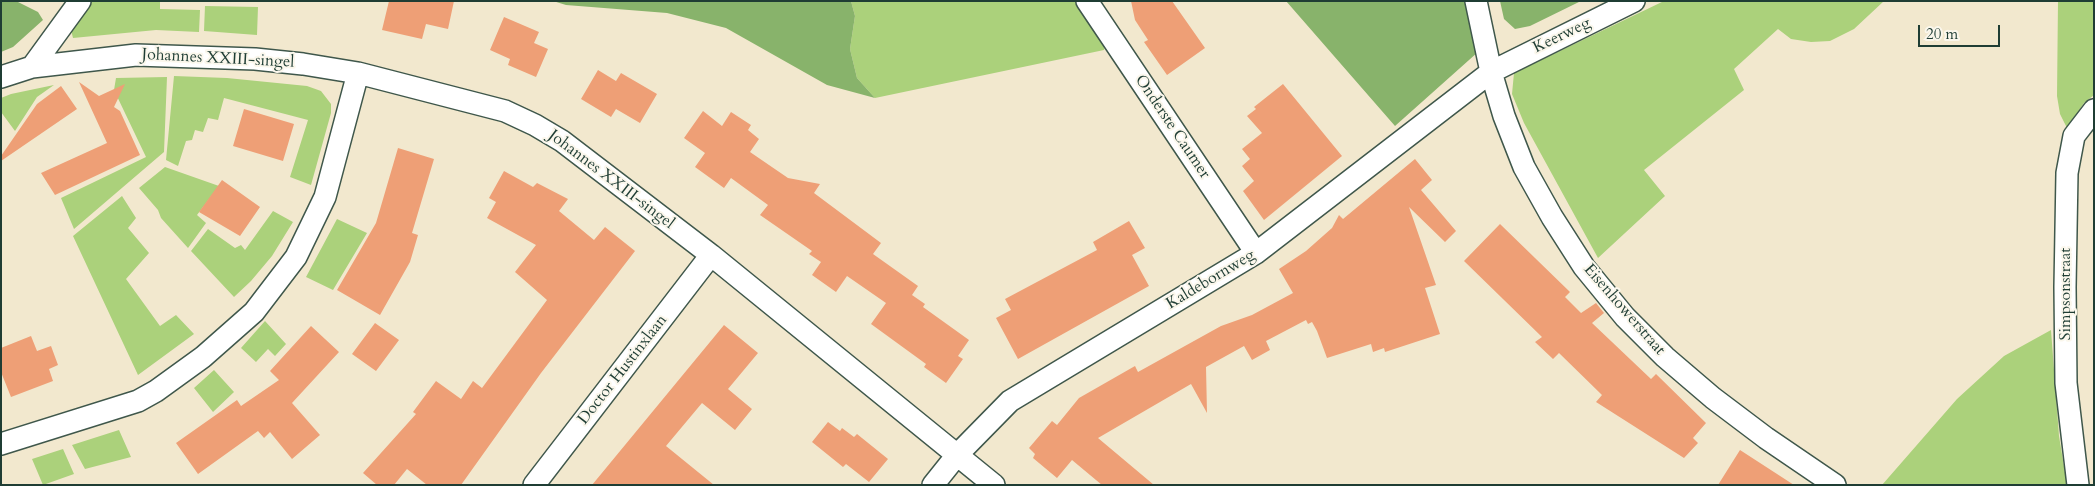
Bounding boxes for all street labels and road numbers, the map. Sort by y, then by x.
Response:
street label: Keerweg [1530,14,1594,58]
street label: Johannes XXIII-singel [141,45,295,73]
street label: Onderste Caumer [1130,71,1214,183]
street label: Johannes XXIII-singel [544,126,678,234]
street label: Kaldebornweg [1163,246,1259,314]
street label: Simpsonstraat [2056,248,2076,340]
street label: Eisenhowerstraat [1579,260,1669,360]
street label: Doctor Hustinxlaan [574,311,672,429]

